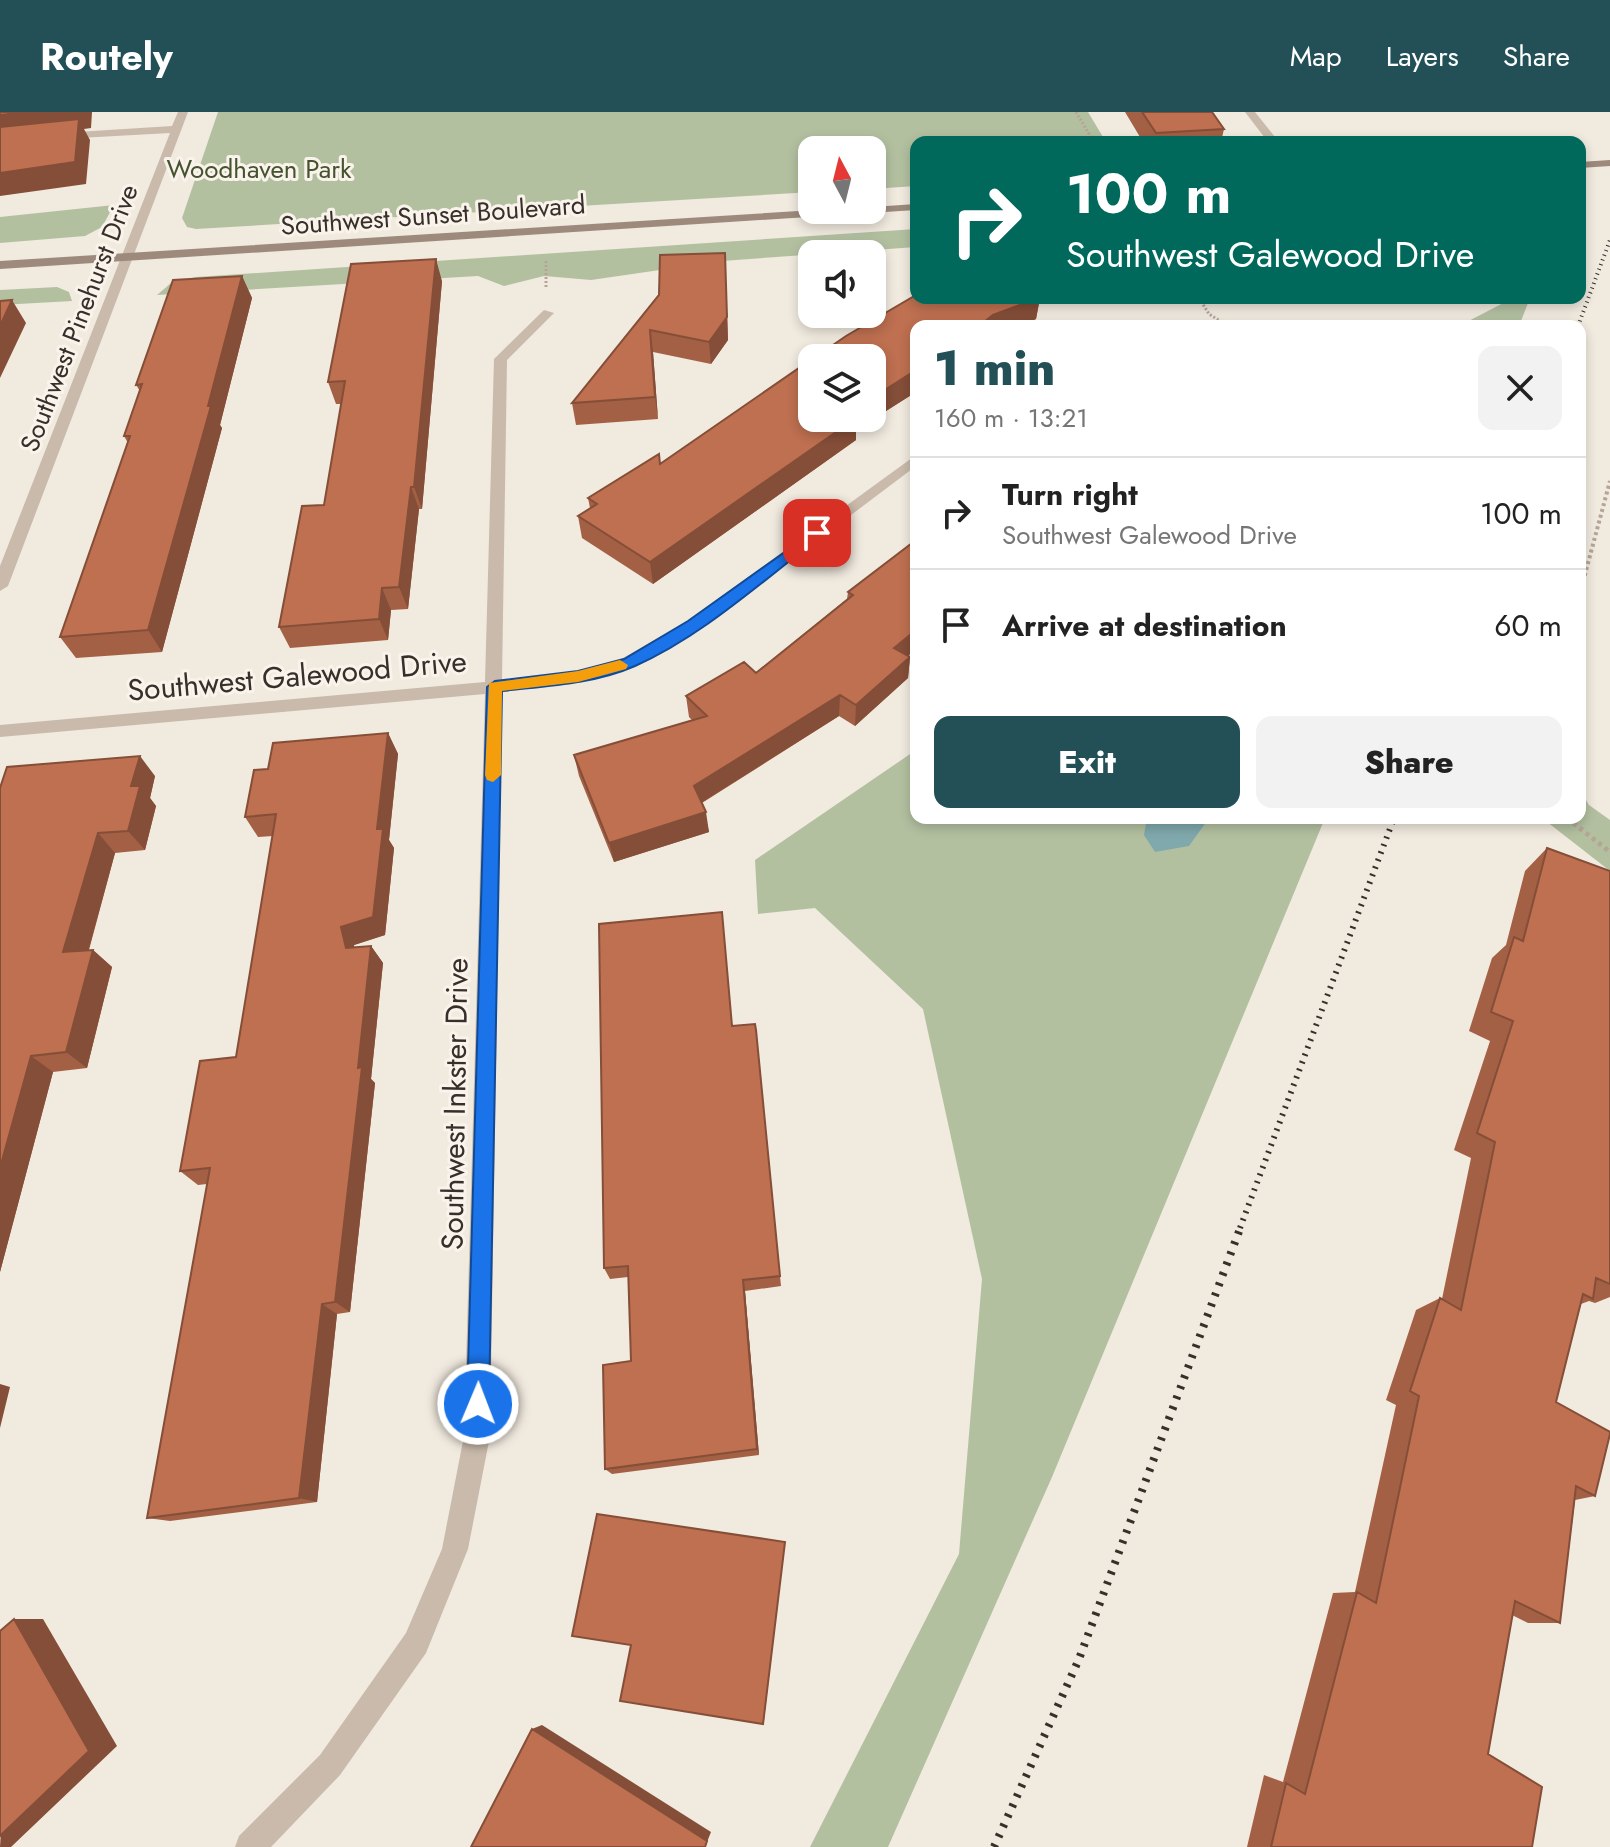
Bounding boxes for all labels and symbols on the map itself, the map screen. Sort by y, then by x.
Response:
north arrow [798,136,886,224]
park label: Woodhaven Park [166,150,352,188]
street label: Southwest Pinehurst Drive [10,179,148,457]
street label: Southwest Sunset Boulevard [279,185,587,245]
pin [783,499,851,567]
street label: Southwest Galewood Drive [126,639,468,712]
street label: Southwest Inkster Drive [430,958,479,1250]
position arrow [436,1362,520,1446]

